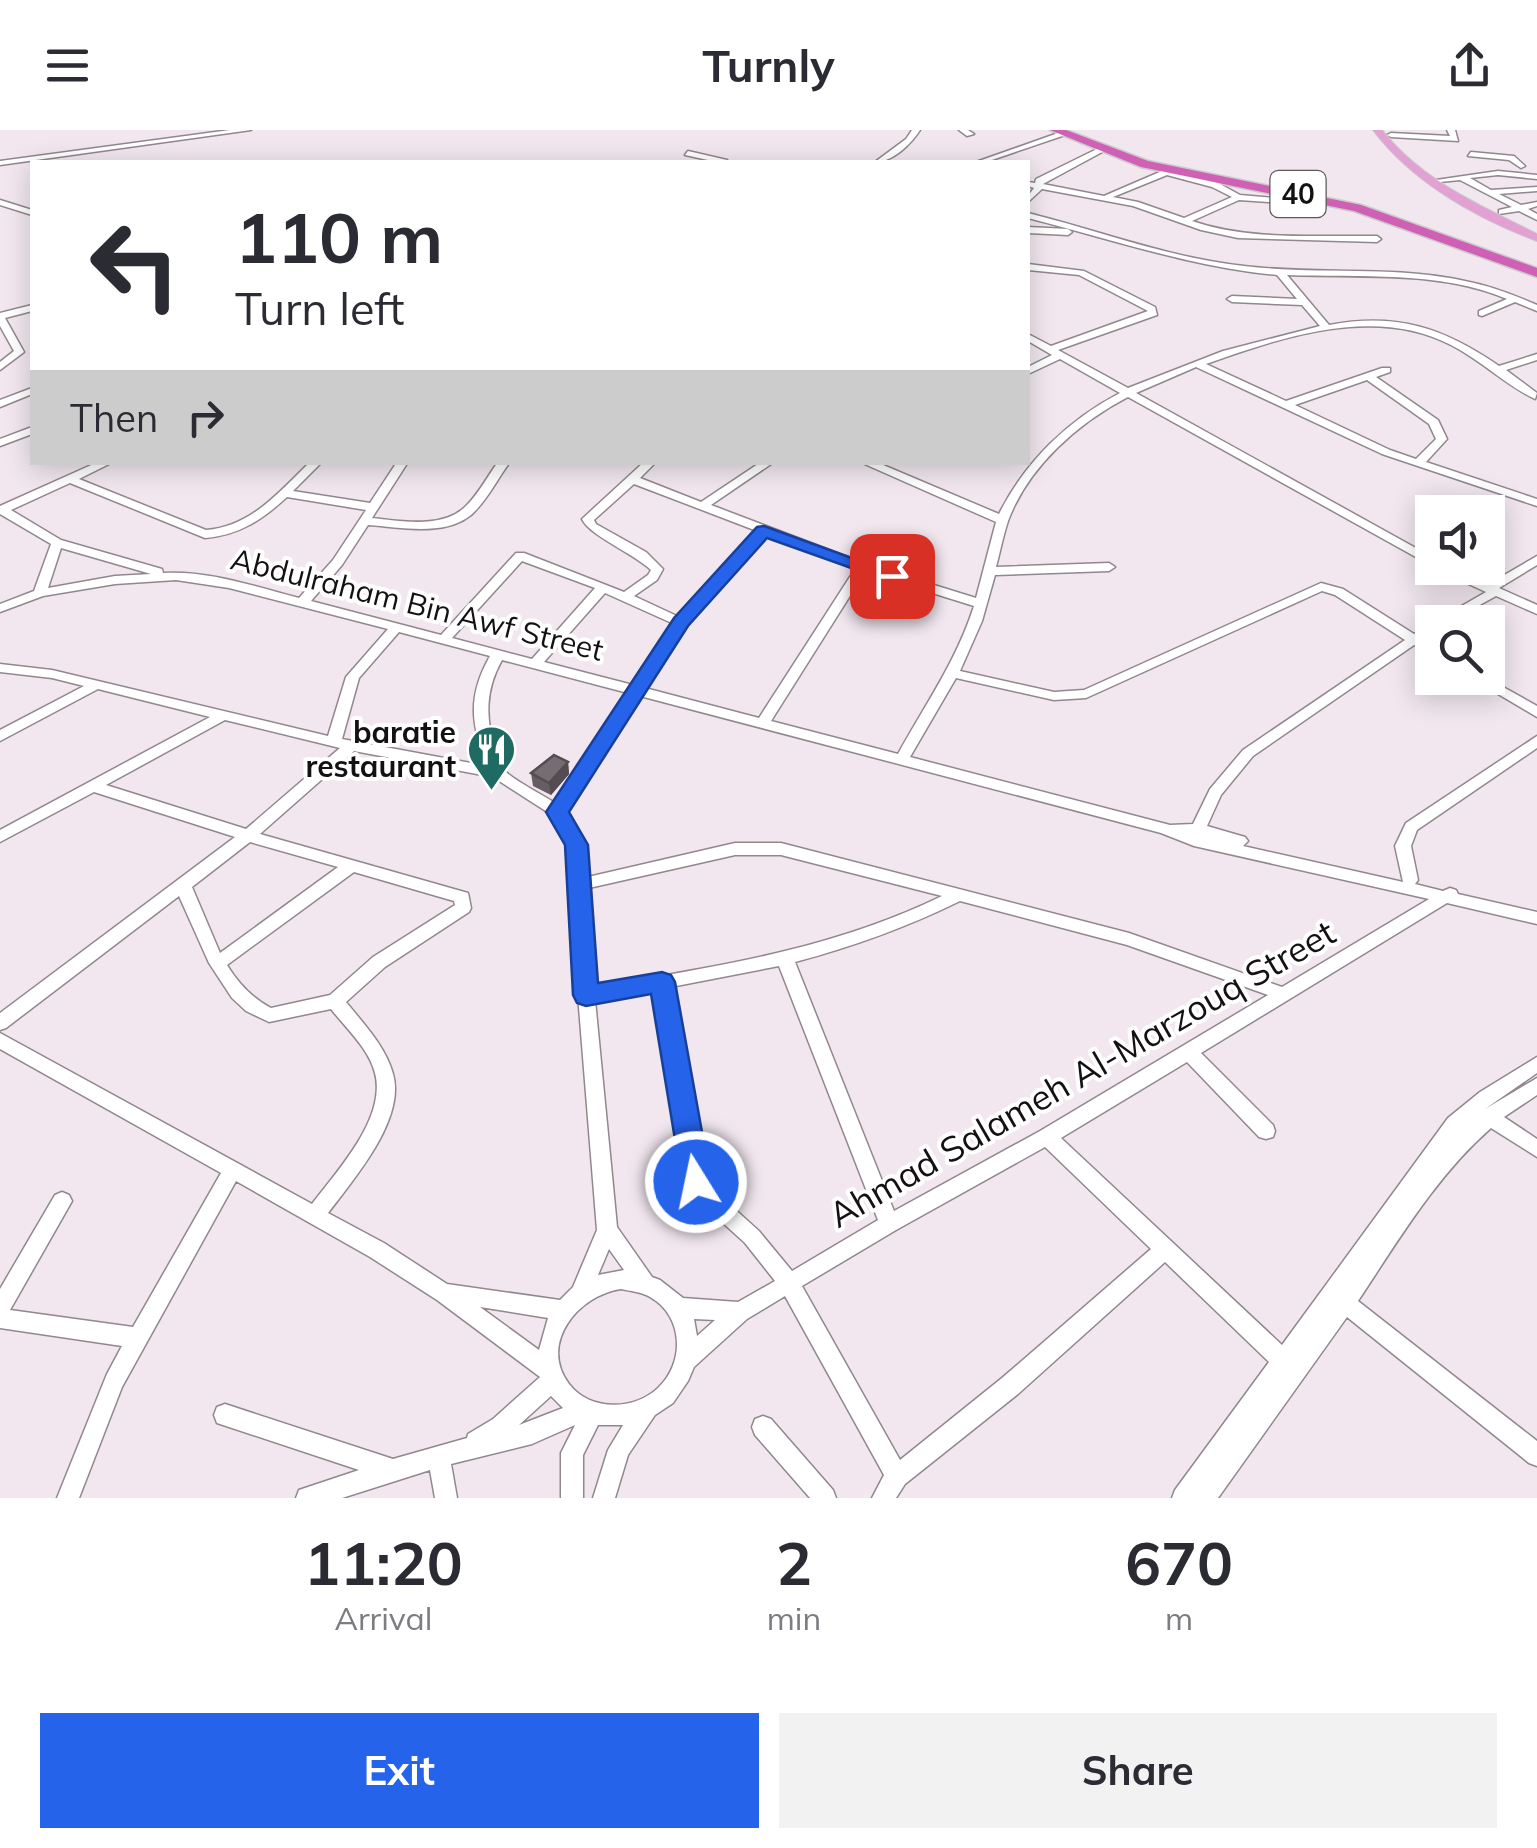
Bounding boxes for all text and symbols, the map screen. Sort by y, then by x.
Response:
text: Turnly [702,37,835,93]
icon: menu [40,38,95,93]
icon: share [1442,38,1497,93]
road number: 40 [1270,171,1326,217]
text: 110 m [235,193,443,281]
icon: left [70,200,200,330]
text: Turn left [235,280,404,336]
icon: right [178,390,233,445]
text: Then [70,394,158,442]
map controls [1415,495,1505,695]
button: sound [1415,495,1505,585]
pin [850,534,935,619]
street label: Abdulraham Bin Awf Street [227,539,607,669]
icon: arrive [865,549,920,604]
button: search [1415,605,1505,695]
place label: baratie restaurant [306,713,456,785]
restaurant icon: baratie restaurant [465,724,517,792]
street label: Ahmad Salameh Al-Marzouq Street [820,910,1343,1237]
position arrow [644,1130,748,1234]
text: 11:20 [304,1525,463,1600]
text: 2 [776,1525,812,1600]
text: 670 [1125,1525,1233,1600]
text: Arrival [334,1598,432,1638]
text: min [767,1598,821,1638]
text: m [1165,1598,1193,1638]
button: Exit [40,1713,759,1828]
button: Share [779,1713,1497,1828]

